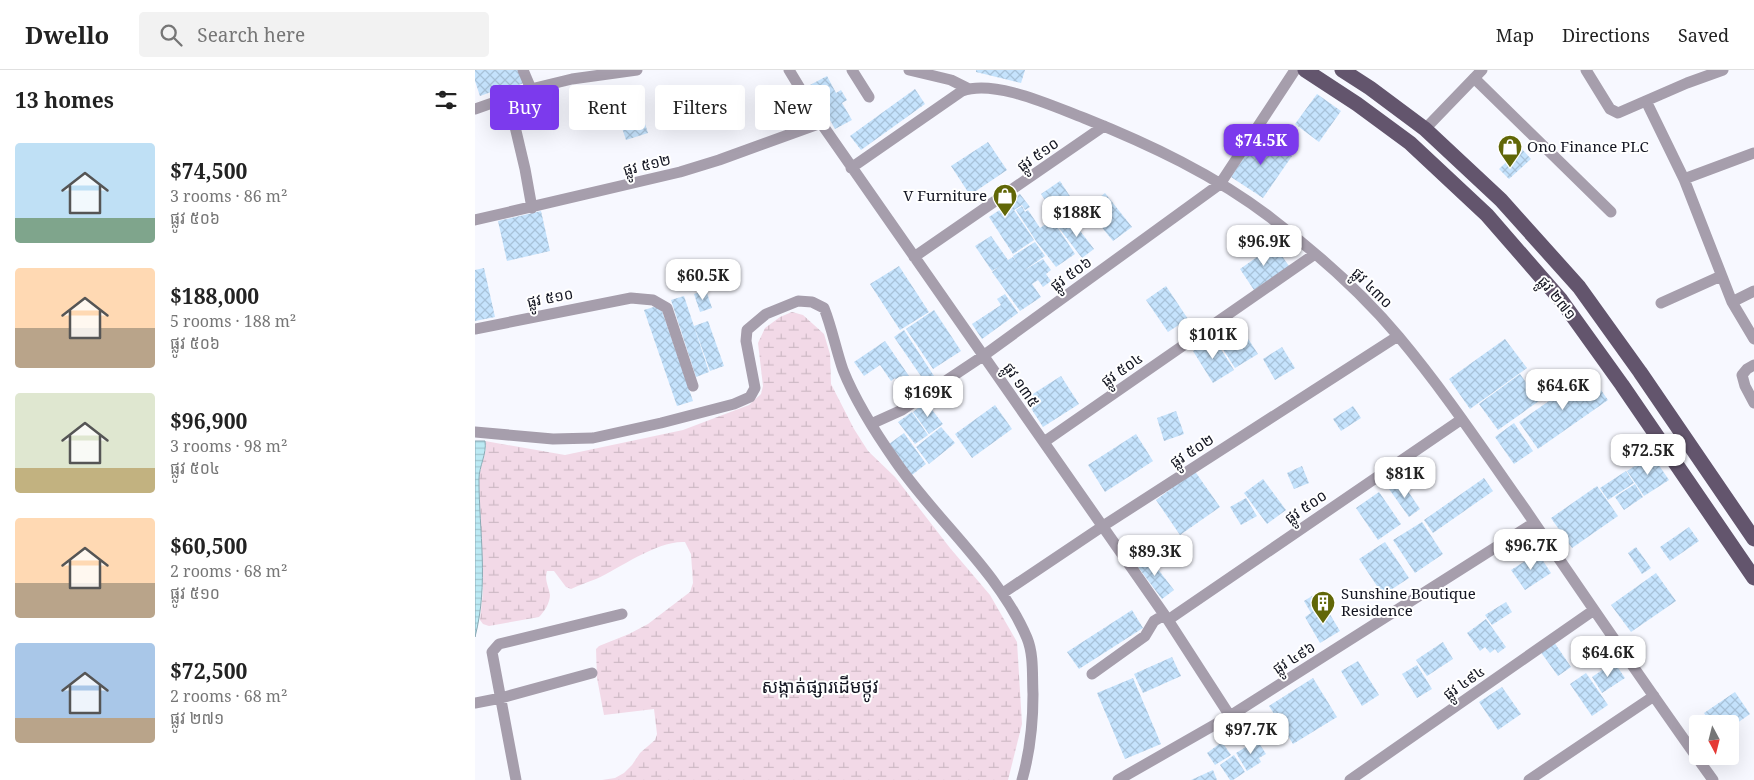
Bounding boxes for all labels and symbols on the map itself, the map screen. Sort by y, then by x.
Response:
pin: $74.5K [1220,124,1302,166]
street label: ផ្លូវ ៥១០ [1012,133,1065,179]
shop icon: Ono Finance PLC [1497,134,1523,168]
place label: Ono Finance PLC [1527,136,1649,156]
street label: ផ្លូវ ៥១២ [621,148,674,184]
shop icon: V Furniture [992,183,1018,217]
place label: V Furniture [903,185,987,205]
pin: $188K [1042,196,1112,238]
pin: $96.9K [1223,224,1305,267]
street label: ផ្លូវ ៥០៦ [1046,251,1098,299]
pin: $60.5K [662,258,744,301]
street label: ផ្លូវ ៤៣០ [1345,262,1398,315]
street label: ផ្លូវ ២៧១ [1531,271,1582,326]
street label: ផ្លូវ ៥១០ [525,283,576,316]
pin: $101K [1178,318,1248,360]
street label: ផ្លូវ ៥០៤ [1096,348,1149,394]
street label: ផ្លូវ ១៣៥ [996,358,1044,413]
pin: $64.6K [1522,368,1604,411]
pin: $169K [893,376,963,418]
street label: ផ្លូវ ៥០២ [1166,429,1220,476]
pin: $72.5K [1607,434,1689,476]
pin: $81K [1375,456,1435,499]
street label: ផ្លូវ ៥០០ [1280,485,1333,531]
pin: $96.7K [1490,528,1572,571]
pin: $89.3K [1114,534,1196,577]
place label: Sunshine Boutique Residence [1341,583,1476,620]
building icon: Sunshine Boutique Residence [1310,590,1336,624]
street label: ផ្លូវ ៤៩៦ [1268,636,1321,682]
pin: $64.6K [1567,636,1649,678]
street label: ផ្លូវ ៤៩៤ [1438,661,1491,707]
district label: សង្កាត់ផ្សារដើមថ្កូវ [761,674,879,703]
pin: $97.7K [1210,712,1292,755]
north arrow [1689,715,1739,765]

